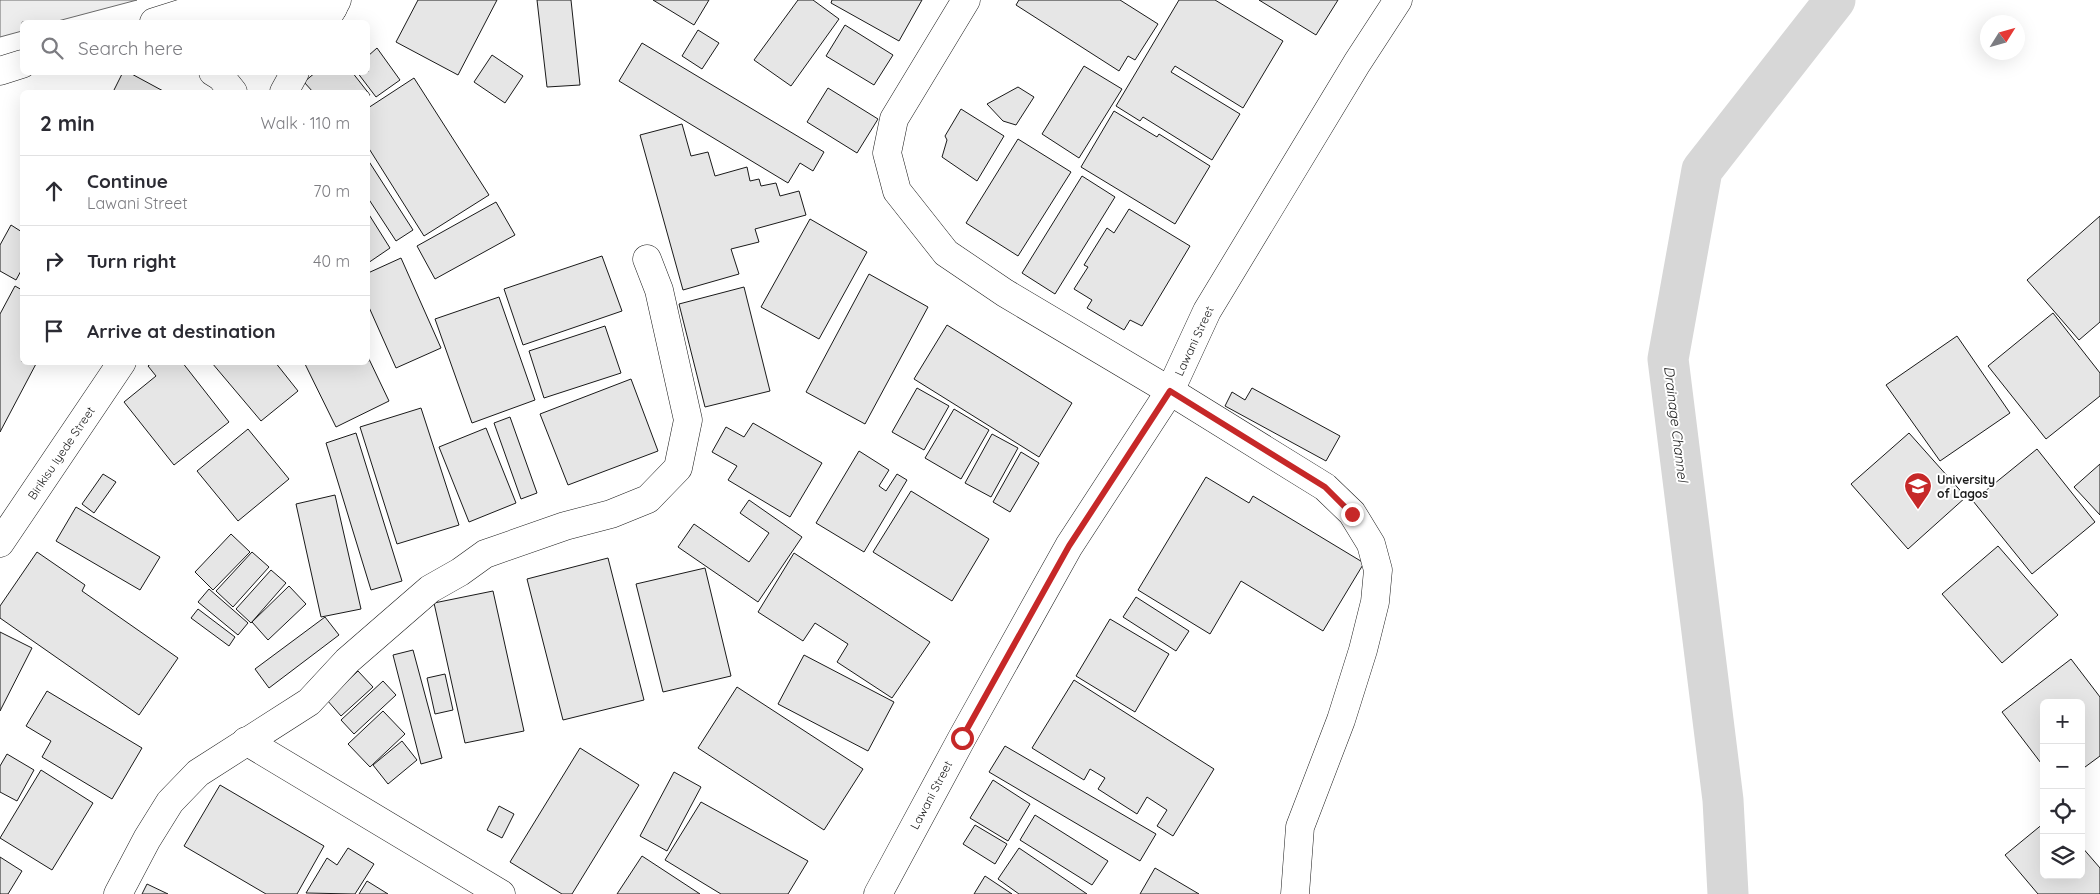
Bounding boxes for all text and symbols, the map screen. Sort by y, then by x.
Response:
north arrow [1980,15,2025,60]
search box [20,20,370,75]
icon: search [38,34,66,62]
text: Search here [78,36,183,60]
text: 2 min [40,110,95,136]
text: Walk · 110 m [261,113,350,133]
text: Continue [87,169,168,193]
icon: ahead [40,177,68,205]
text: 70 m [313,181,350,201]
text: Lawani Street [87,193,188,213]
icon: right [40,247,68,275]
text: Turn right [87,249,176,273]
text: 40 m [313,251,350,271]
street label: Lawani Street [1171,304,1217,378]
icon: arrive [40,317,68,345]
text: Arrive at destination [87,319,276,343]
water label: Drainage Channel [1660,365,1692,485]
street label: Birikisu Iyede Street [24,404,98,502]
school or university icon: University of Lagos [1903,471,1933,510]
place label: University of Lagos [1937,472,1995,501]
route end [1341,503,1364,526]
map controls [2040,699,2085,879]
button: + [2040,699,2085,744]
route start [951,727,974,750]
button: − [2040,744,2085,789]
street label: Lawani Street [907,758,955,832]
button: locate [2040,789,2085,834]
button: layers [2040,834,2085,879]

